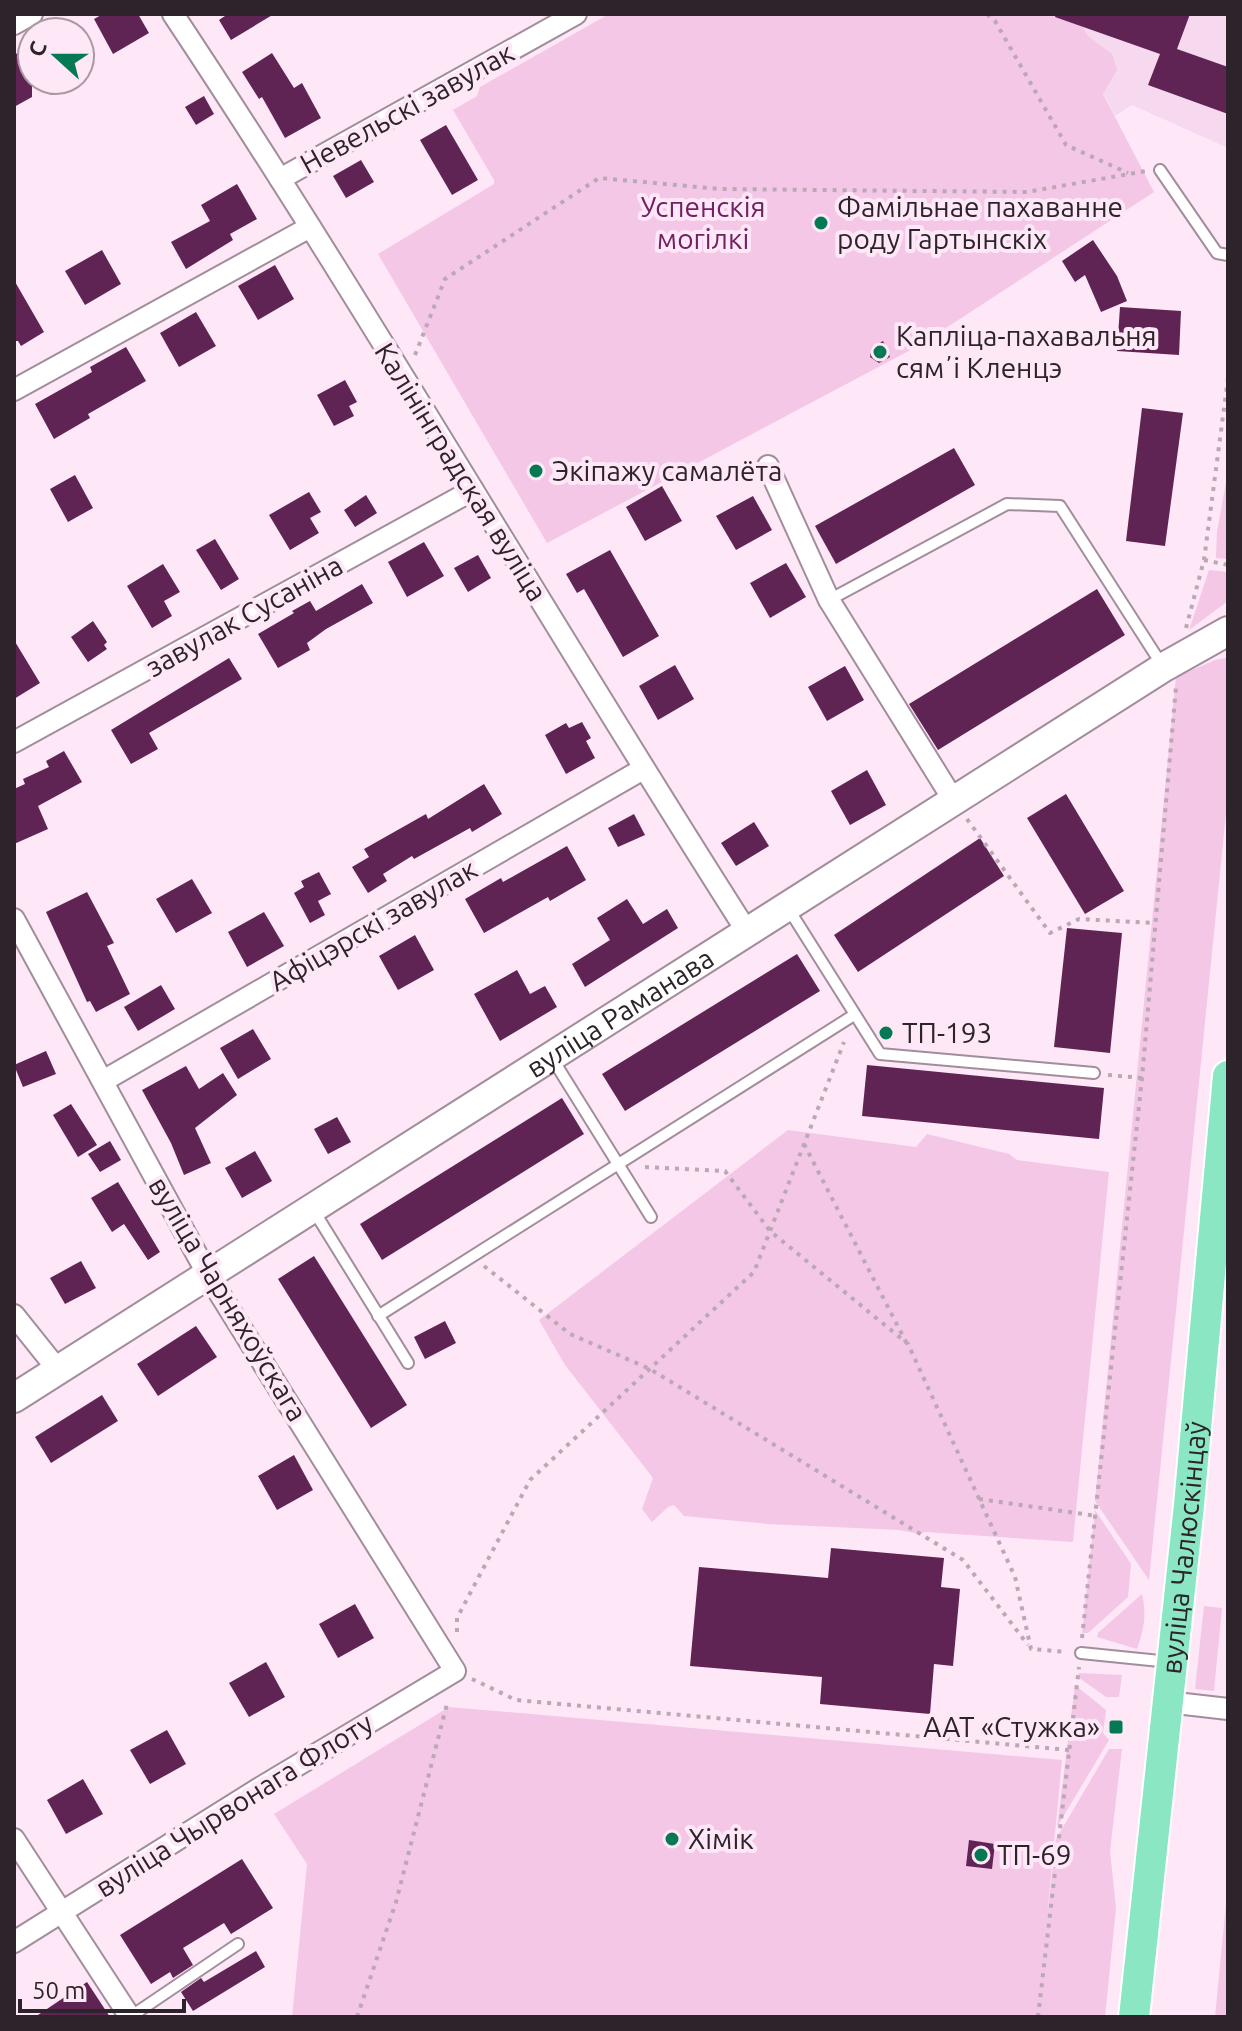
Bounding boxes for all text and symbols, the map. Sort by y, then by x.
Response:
north arrow [16,16,96,96]
street label: Невельскі завулак [295,36,519,179]
text: С [23,38,51,60]
park label: Успенскія могілкі [640,191,766,254]
place label: Фамільнае пахаванне роду Гартынскіх [837,191,1123,254]
marker: Фамільнае пахаванне роду Гартынскіх [812,214,830,232]
place label: Капліца-пахавальня сямʼі Кленцэ [896,320,1157,383]
street label: Калінінградская вуліца [369,337,554,606]
marker: Капліца-пахавальня сямʼі Кленцэ [871,343,889,361]
place label: Экіпажу самалёта [552,455,782,486]
marker: Экіпажу самалёта [527,462,545,480]
street label: завулак Сусаніна [140,549,347,682]
street label: Афіцэрскі завулак [263,853,482,997]
street label: вуліца Раманава [521,942,719,1083]
place label: ТП-193 [902,1017,992,1048]
marker: ТП-193 [877,1024,895,1042]
street label: вуліца Чарняхоўскага [143,1171,314,1426]
street label: вуліца Чалюскінцаў [1155,1420,1212,1676]
street label: вуліца Чырвонага Флоту [90,1707,378,1903]
place label: ААТ «Стужка» [923,1711,1100,1742]
marker: ААТ «Стужка» [1107,1718,1125,1736]
place label: Хімік [688,1823,754,1854]
marker: Хімік [663,1830,681,1848]
place label: ТП-69 [997,1839,1072,1870]
marker: ТП-69 [972,1846,990,1864]
scale bar [20,1963,184,2013]
text: 50 m [32,1977,85,2004]

